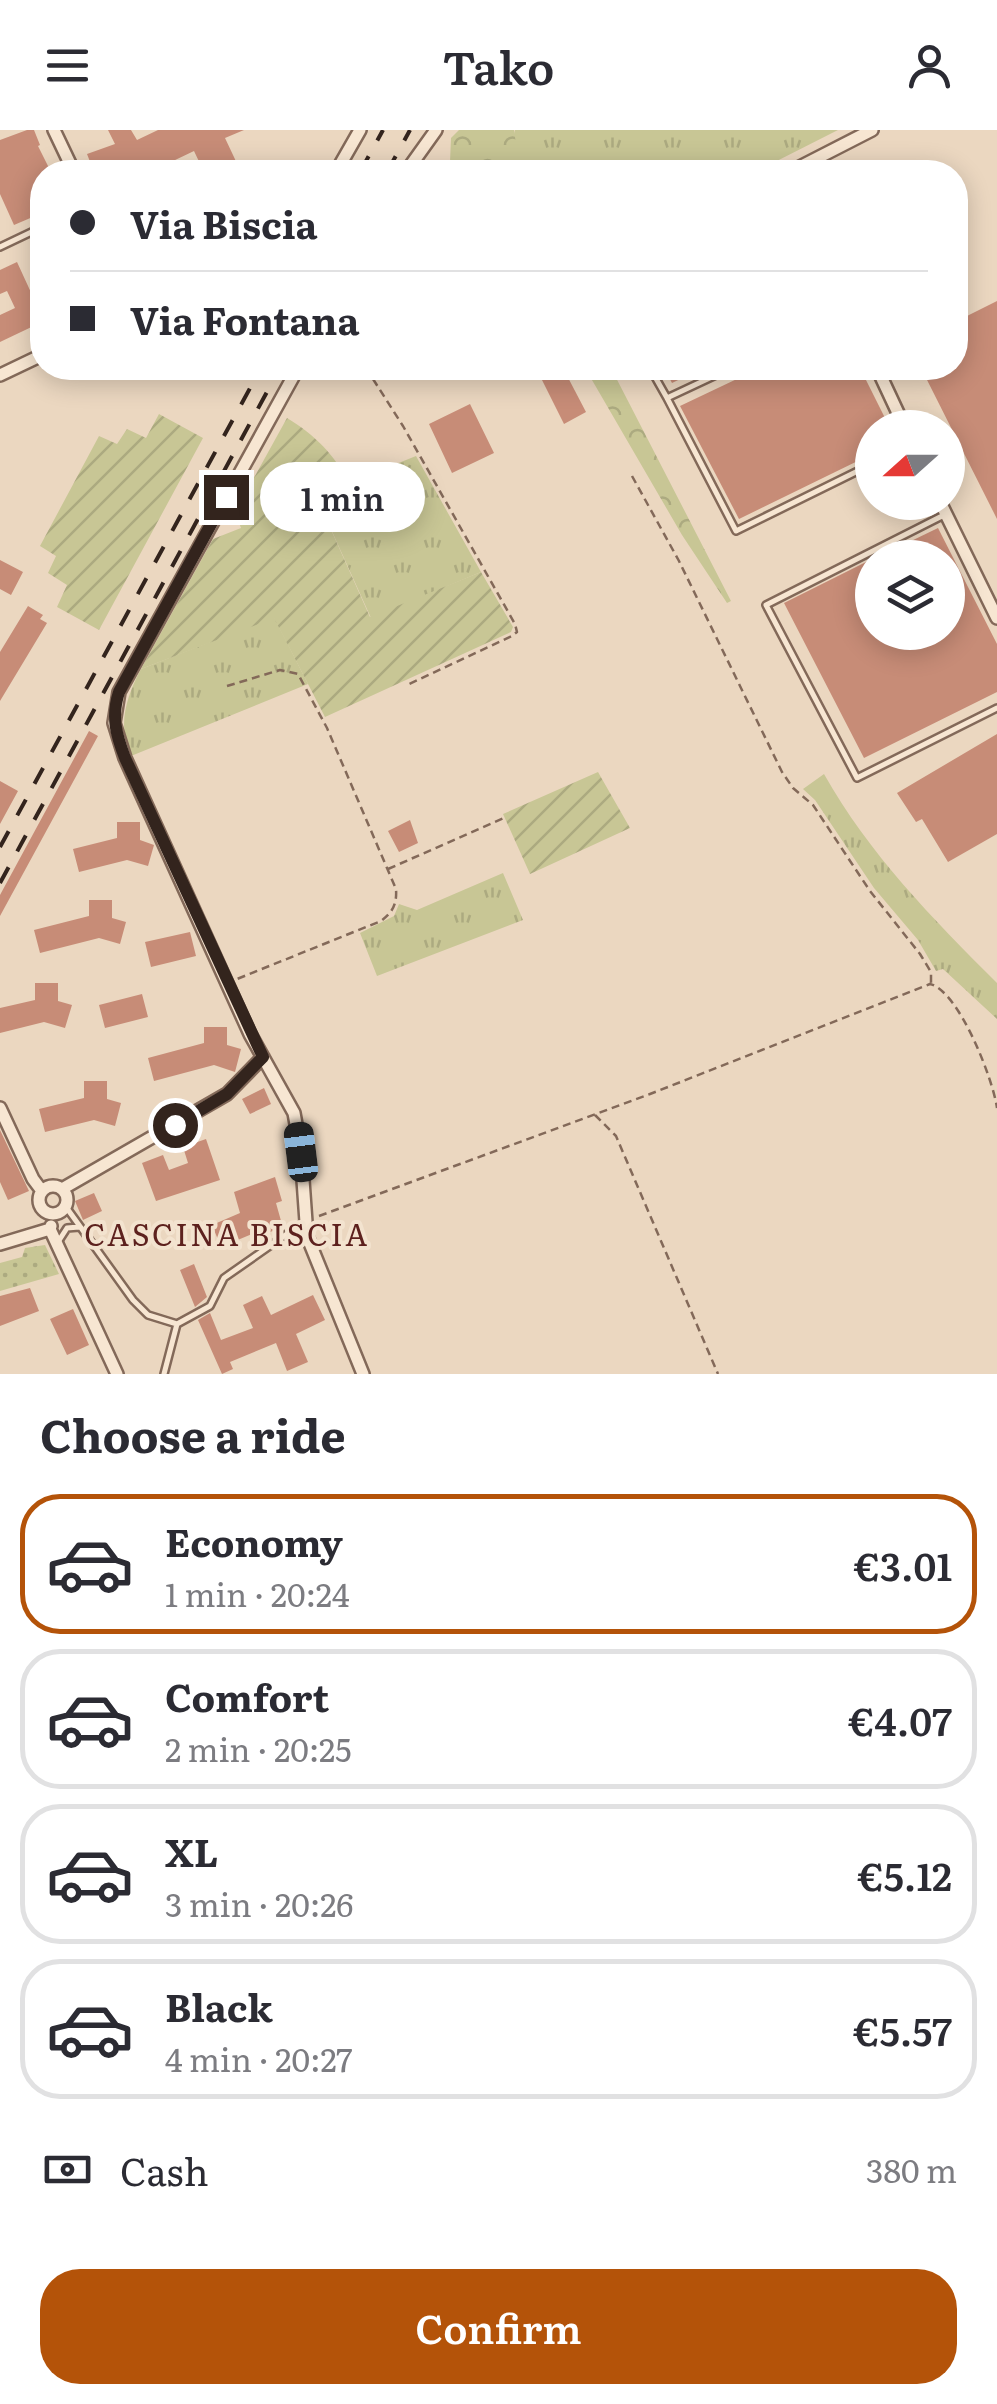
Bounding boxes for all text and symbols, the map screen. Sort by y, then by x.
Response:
text: Tako [442,32,555,99]
icon: menu [40,38,95,93]
icon: person [902,38,957,93]
text: Via Biscia [130,194,318,251]
text: Via Fontana [130,290,359,347]
north arrow [855,410,965,520]
map controls [855,410,965,650]
callout: 1 min [261,462,426,532]
text: 1 min [300,473,385,521]
route end [204,475,249,520]
button: layers [855,540,965,650]
route start [153,1103,198,1148]
car [282,1120,320,1184]
district label: CASCINA BISCIA [84,1211,370,1255]
text: Choose a ride [40,1400,346,1467]
text: Economy [165,1512,343,1569]
icon: car [45,1519,135,1609]
text: €3.01 [854,1536,952,1593]
text: 1 min · 20:24 [165,1569,350,1617]
text: Comfort [165,1667,329,1724]
icon: car [45,1674,135,1764]
text: €4.07 [848,1691,952,1748]
text: 2 min · 20:25 [165,1724,352,1772]
text: XL [165,1822,218,1879]
icon: car [45,1829,135,1919]
text: €5.12 [857,1846,952,1903]
text: 3 min · 20:26 [165,1879,354,1927]
text: Black [165,1977,273,2034]
icon: car [45,1984,135,2074]
text: €5.57 [853,2001,952,2058]
text: 4 min · 20:27 [165,2034,353,2082]
text: Cash [120,2141,209,2198]
icon: cash [40,2142,95,2197]
text: 380 m [866,2145,957,2193]
button: Confirm [40,2269,957,2384]

